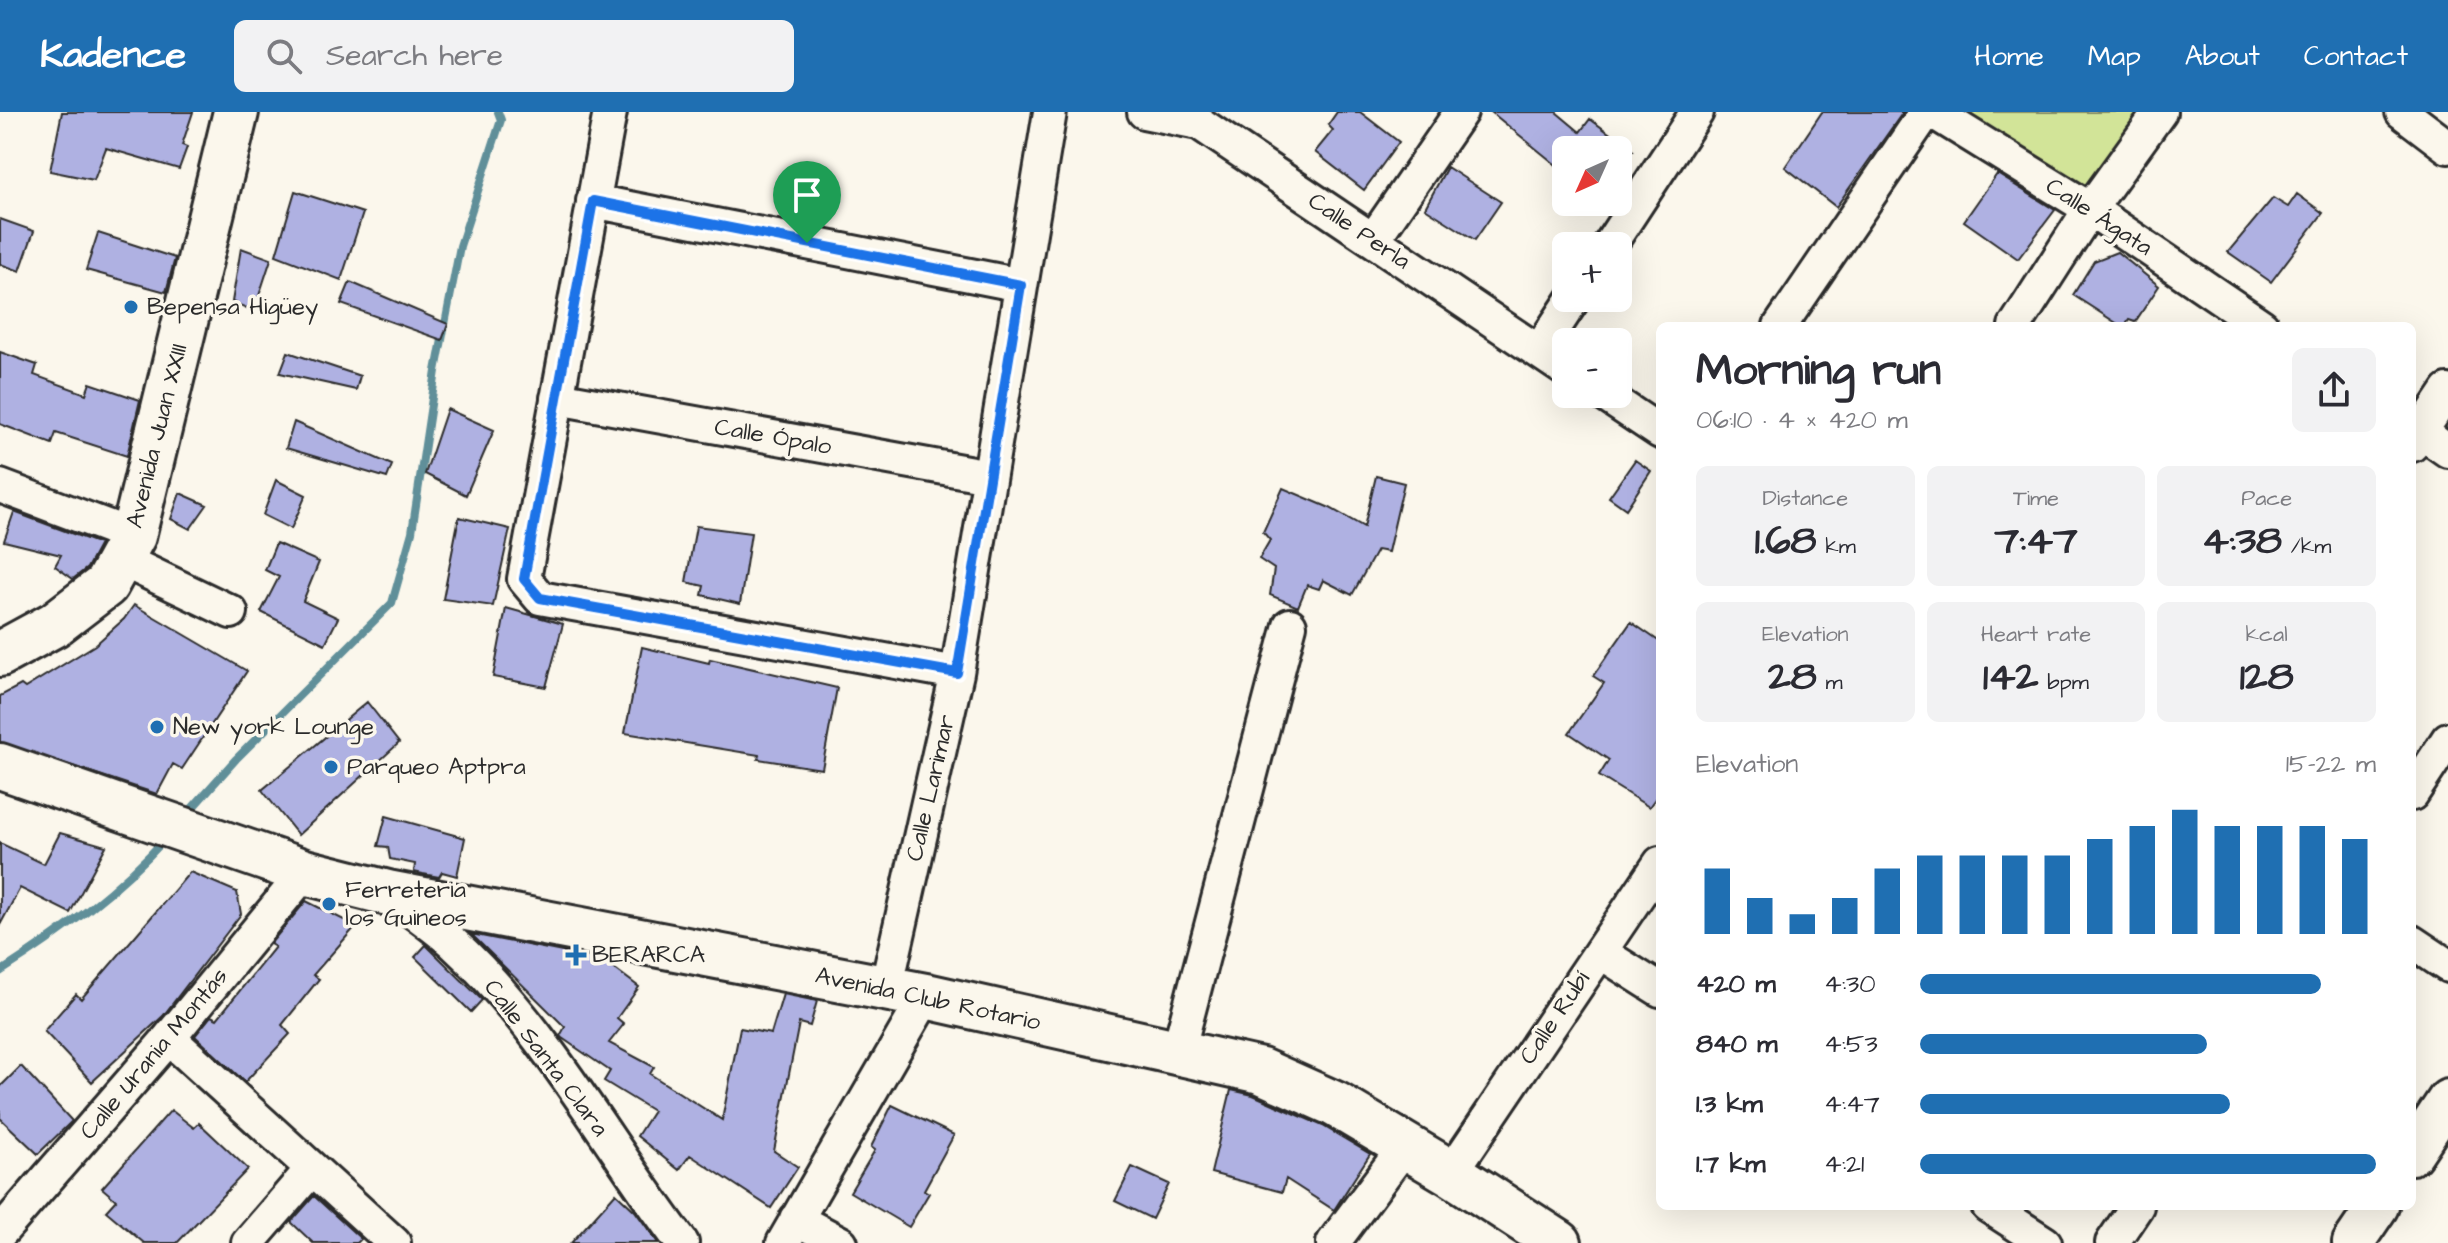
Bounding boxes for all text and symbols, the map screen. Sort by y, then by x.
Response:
search box [234,20,794,92]
text: Kadence [40,30,186,82]
icon: search [262,34,306,78]
text: Search here [326,35,503,77]
text: Home [1974,37,2044,76]
text: Map [2088,37,2141,76]
text: About [2185,37,2260,76]
text: Contact [2304,37,2408,76]
north arrow [1552,136,1632,216]
map controls [1552,136,1632,408]
pin [773,161,841,243]
street label: Calle Ágata [2038,170,2159,265]
icon: arrive [785,173,829,217]
street label: Calle Perla [1301,184,1417,278]
button: + [1552,232,1632,312]
place label: Bepensa Higüey [147,290,318,325]
marker: Bepensa Higüey [122,298,140,316]
button: − [1552,328,1632,408]
street label: Avenida Juan XXIII [118,340,196,532]
text: Morning run [1696,341,1941,402]
button: share [2292,348,2376,432]
text: 06:10 · 4 × 420 m [1696,402,1908,438]
street label: Calle Ópalo [712,410,835,464]
text: Distance [1763,483,1848,514]
text: Time [2013,483,2059,514]
text: Pace [2241,483,2292,514]
text: 1.68 [1755,514,1816,569]
text: 7:47 [1994,514,2078,569]
text: 4:38 [2202,514,2282,569]
text: km [1816,531,1856,562]
text: /km [2282,531,2332,562]
text: Elevation [1762,619,1849,650]
text: Heart rate [1981,619,2091,650]
text: kcal [2246,619,2288,650]
text: 28 [1768,650,1817,705]
text: 142 [1983,650,2038,705]
text: 128 [2240,650,2294,705]
text: m [1817,667,1843,698]
text: bpm [2038,667,2089,698]
place label: New york Lounge [173,710,374,745]
street label: Calle Larimar [898,711,964,865]
marker: New york Lounge [148,718,166,736]
text: Elevation [1696,746,1798,782]
text: 15–22 m [2286,746,2376,782]
place label: Parqueo Aptpra [347,750,526,784]
marker: Parqueo Aptpra [322,758,340,776]
place label: Ferreteria los Guineos [345,873,467,935]
marker: Ferreteria los Guineos [320,895,338,913]
place label: BERARCA [592,938,705,972]
marker: BERARCA [567,946,585,964]
street label: Avenida Club Rotario [812,959,1044,1040]
street label: Calle Urania Montás [72,961,236,1147]
street label: Calle Rubí [1511,964,1599,1071]
text: 420 m [1696,966,1776,1002]
text: 4:30 [1824,966,1876,1002]
street label: Calle Santa Clara [476,972,616,1144]
text: 840 m [1696,1026,1778,1062]
text: 4:53 [1824,1026,1878,1062]
text: 1.3 km [1696,1086,1763,1122]
text: 4:47 [1824,1086,1880,1122]
text: 1.7 km [1696,1146,1766,1182]
text: 4:21 [1824,1146,1864,1182]

